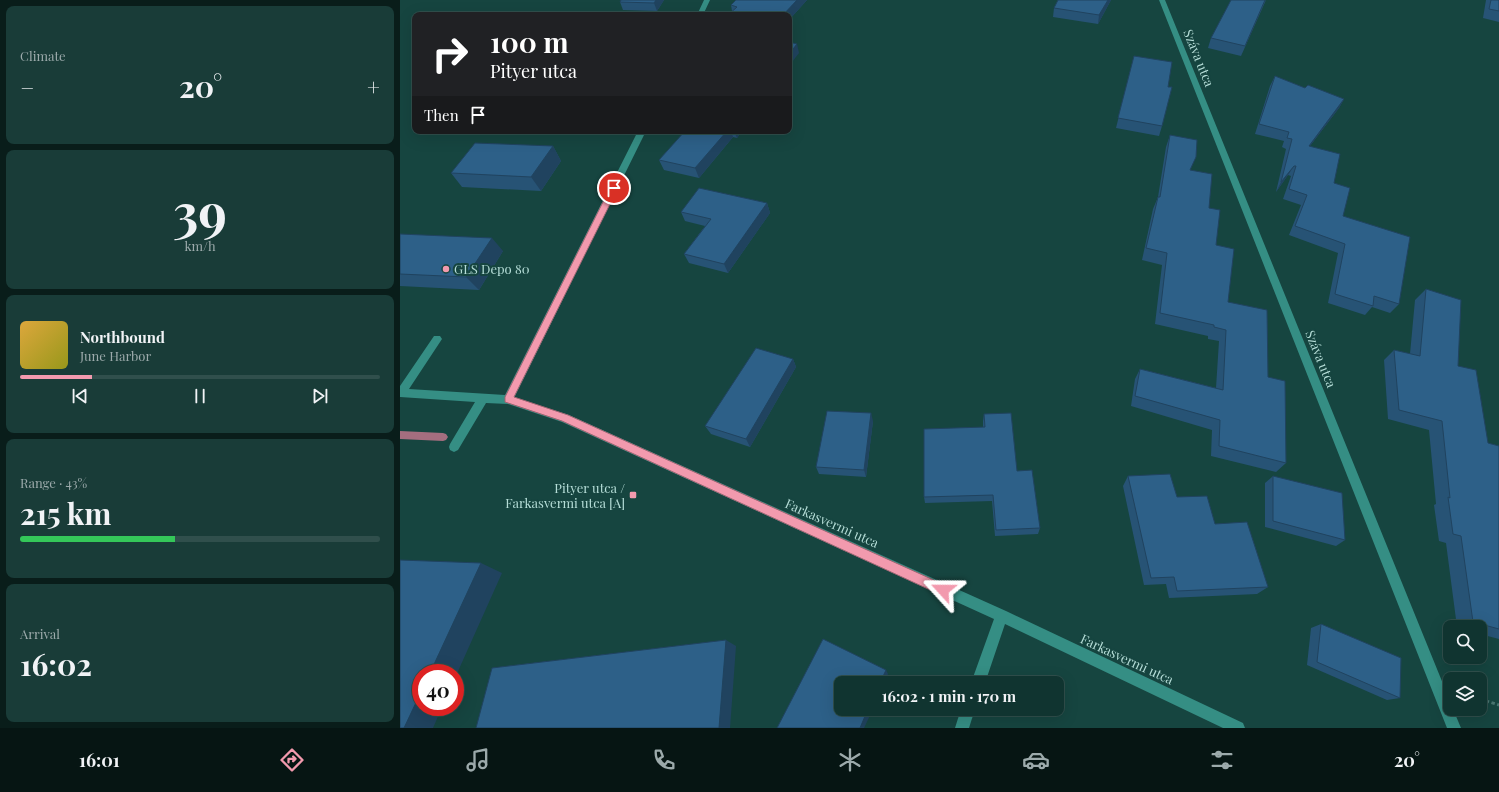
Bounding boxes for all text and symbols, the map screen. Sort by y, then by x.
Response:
text: 100 m [490,23,569,60]
street label: Száva utca [1180,27,1219,89]
icon: right [424,28,476,80]
text: Climate [20,47,66,64]
text: Pityer utca [490,59,577,83]
text: 20° [179,66,222,106]
text: − [20,72,34,102]
text: + [367,72,380,102]
icon: arrive [467,104,489,126]
text: Then [424,105,459,125]
pin [597,171,631,205]
text: 39 [173,176,227,245]
icon: arrive [603,177,625,199]
text: km/h [184,237,216,254]
place label: GLS Depo 80 [454,260,530,277]
marker: GLS Depo 80 [441,264,451,274]
text: Northbound [80,327,165,347]
street label: Száva utca [1302,328,1341,390]
text: June Harbor [80,347,151,364]
icon: previous [69,385,91,407]
icon: pause [189,385,211,407]
icon: next [309,385,331,407]
text: Range · 43% [20,474,87,491]
place label: Pityer utca / Farkasvermi utca [A] [505,479,625,511]
marker: Pityer utca / Farkasvermi utca [A] [628,490,638,500]
text: 215 km [20,493,111,533]
street label: Farkasvermi utca [783,494,882,551]
position arrow [922,569,964,611]
map controls [1443,620,1487,716]
button: search [1443,620,1487,664]
text: Arrival [20,625,60,642]
street label: Farkasvermi utca [1078,630,1177,688]
text: 16:02 [20,644,92,684]
speed limit sign: 40 [412,664,464,716]
button: layers [1443,672,1487,716]
text: 16:02 · 1 min · 170 m [882,686,1016,706]
icon: directions [278,746,306,774]
icon: music [464,746,492,774]
icon: phone [650,746,678,774]
icon: climate [836,746,864,774]
icon: car [1022,746,1050,774]
icon: filters [1208,746,1236,774]
text: 16:01 [79,748,120,772]
text: 20° [1394,748,1420,772]

